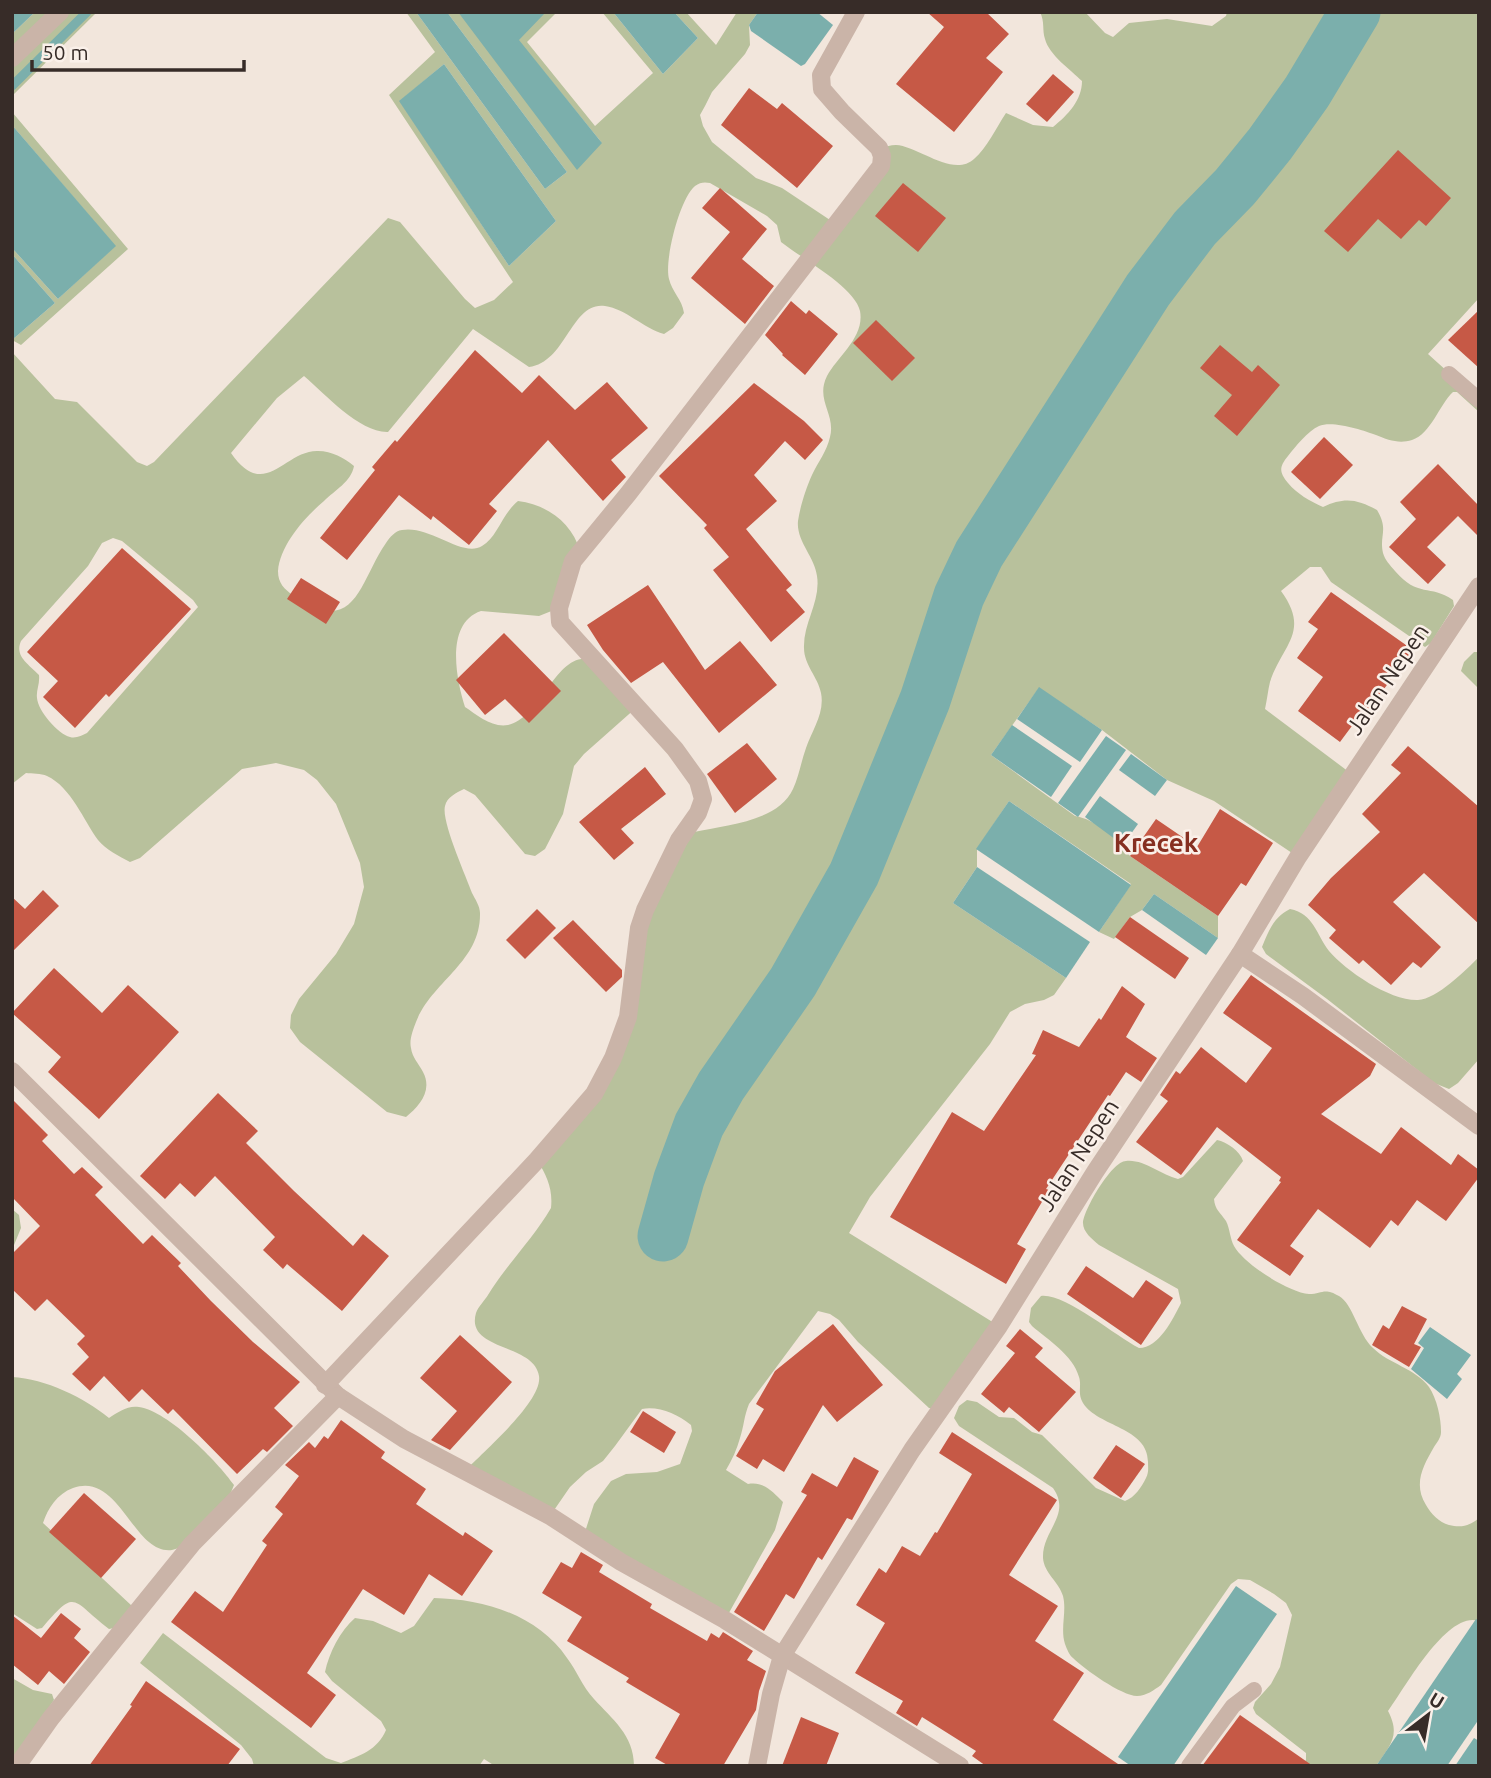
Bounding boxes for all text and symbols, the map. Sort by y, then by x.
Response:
scale bar [32,28,243,72]
text: 50 m [42,40,89,64]
street label: Jalan Nepen [1341,619,1433,739]
district label: Krecek [1114,828,1199,857]
street label: Jalan Nepen [1033,1095,1123,1215]
north arrow [1393,1680,1463,1750]
text: U [1425,1688,1448,1713]

